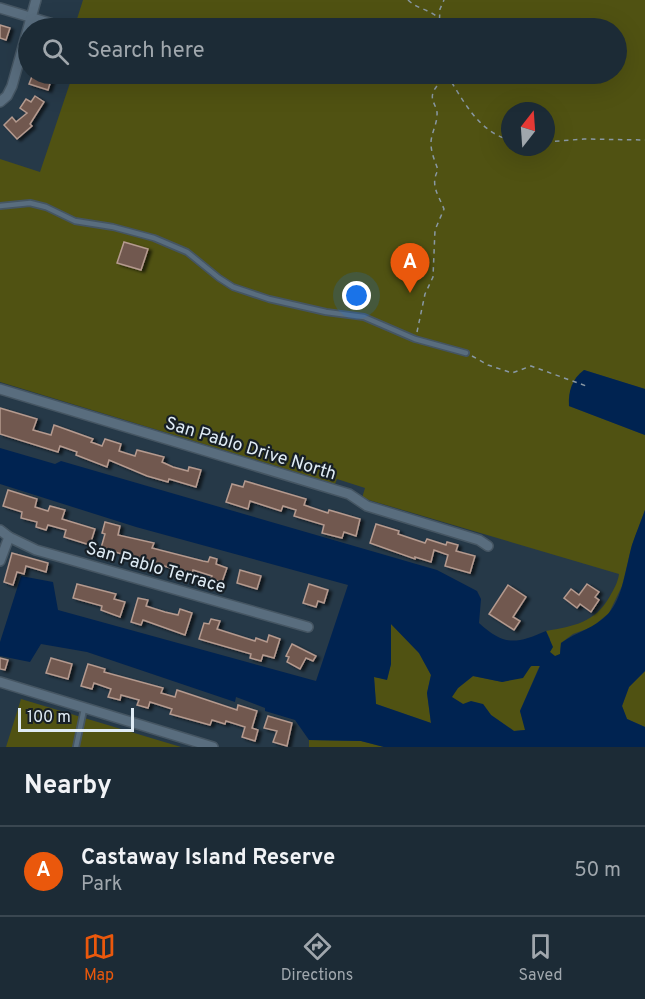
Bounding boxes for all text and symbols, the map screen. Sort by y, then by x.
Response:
search box [18,18,627,84]
icon: search [39,35,72,68]
text: Search here [87,38,205,65]
north arrow [501,102,555,156]
pin: A [390,244,430,293]
your location [342,281,371,310]
street label: San Pablo Drive North [162,412,339,486]
street label: San Pablo Terrace [83,537,228,599]
scale bar [18,705,134,732]
text: 100 m [27,708,71,728]
text: Nearby [24,770,112,803]
text: Castaway Island Reserve [81,845,335,872]
text: A [36,858,51,884]
text: 50 m [574,858,621,884]
text: Park [81,872,122,898]
tab: Map [83,930,116,986]
tab: Directions [281,930,353,986]
tab: Saved [518,930,562,986]

